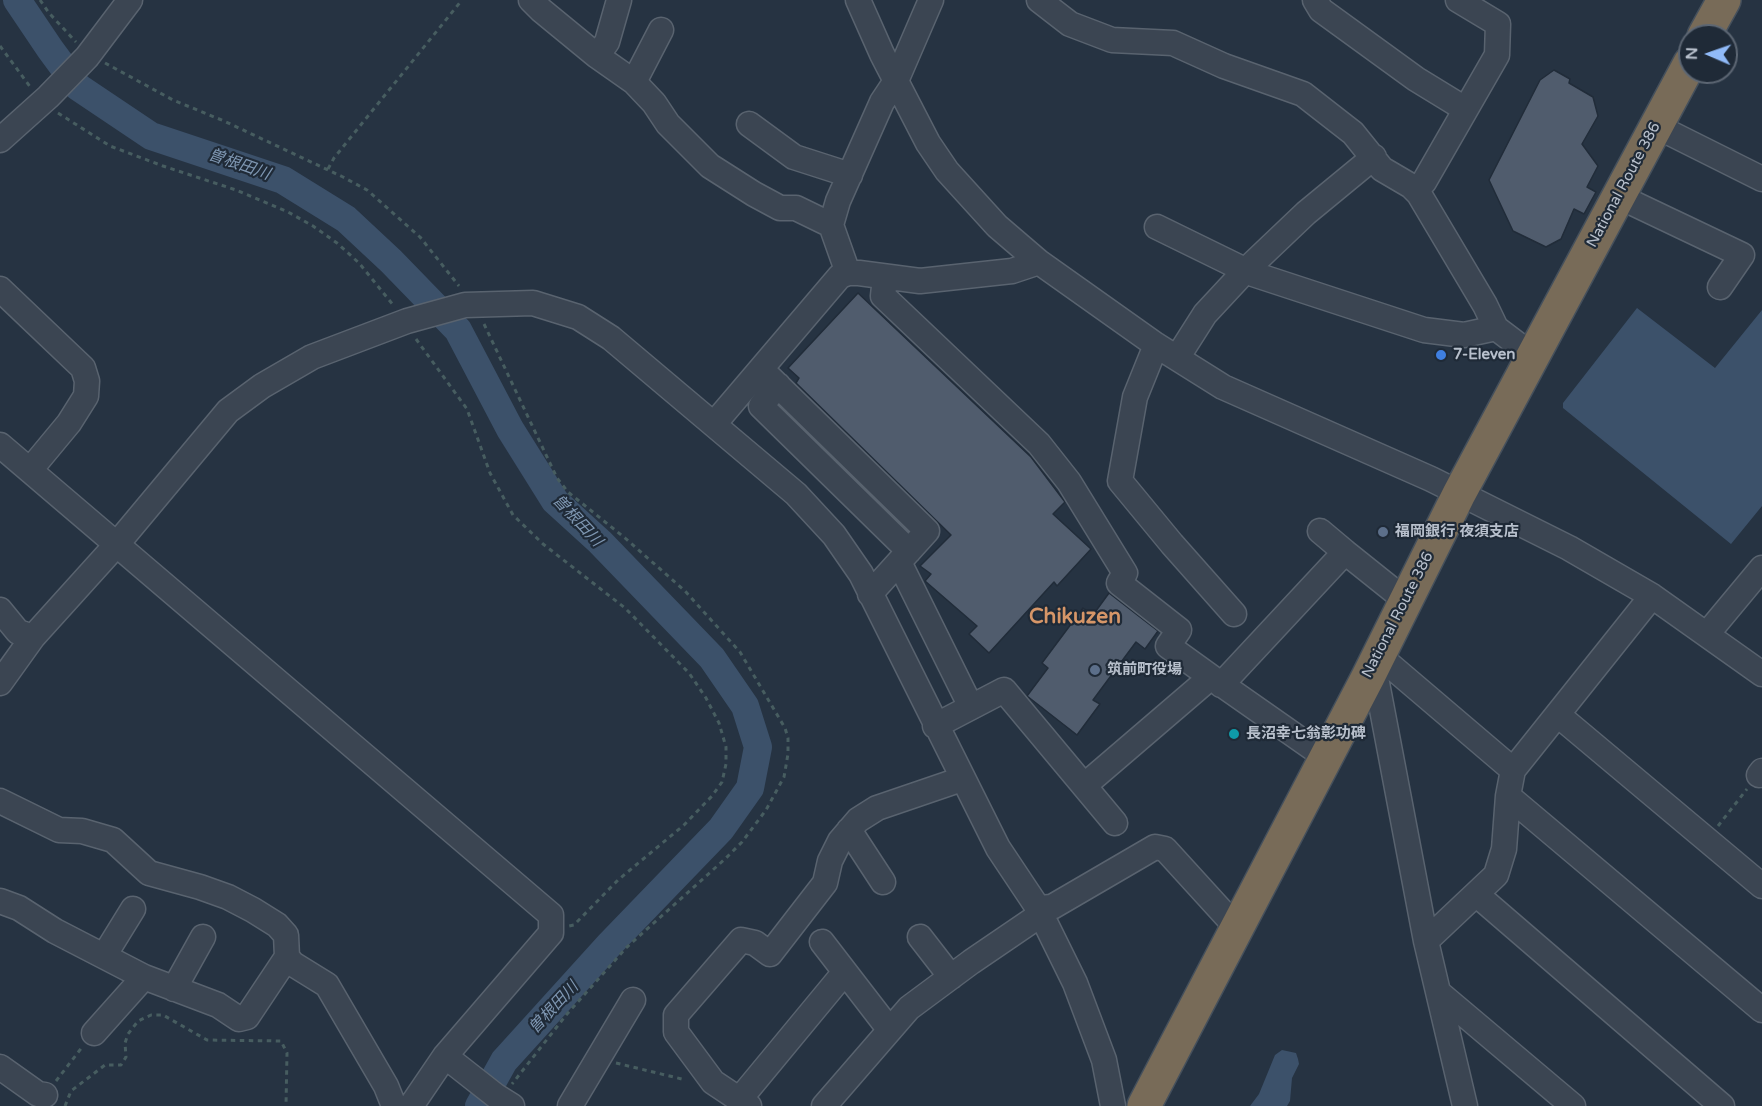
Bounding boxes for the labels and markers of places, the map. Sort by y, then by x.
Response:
place label: 7-Eleven [1453,346,1515,364]
marker: 7-Eleven [1434,348,1448,362]
place label: 福岡銀行 夜須支店 [1395,523,1519,541]
marker: 福岡銀行 夜須支店 [1376,525,1390,539]
place label: 筑前町役場 [1107,661,1182,679]
marker: 筑前町役場 [1088,663,1102,677]
place label: 長沼幸七翁彰功碑 [1246,725,1366,743]
marker: 長沼幸七翁彰功碑 [1227,727,1241,741]

